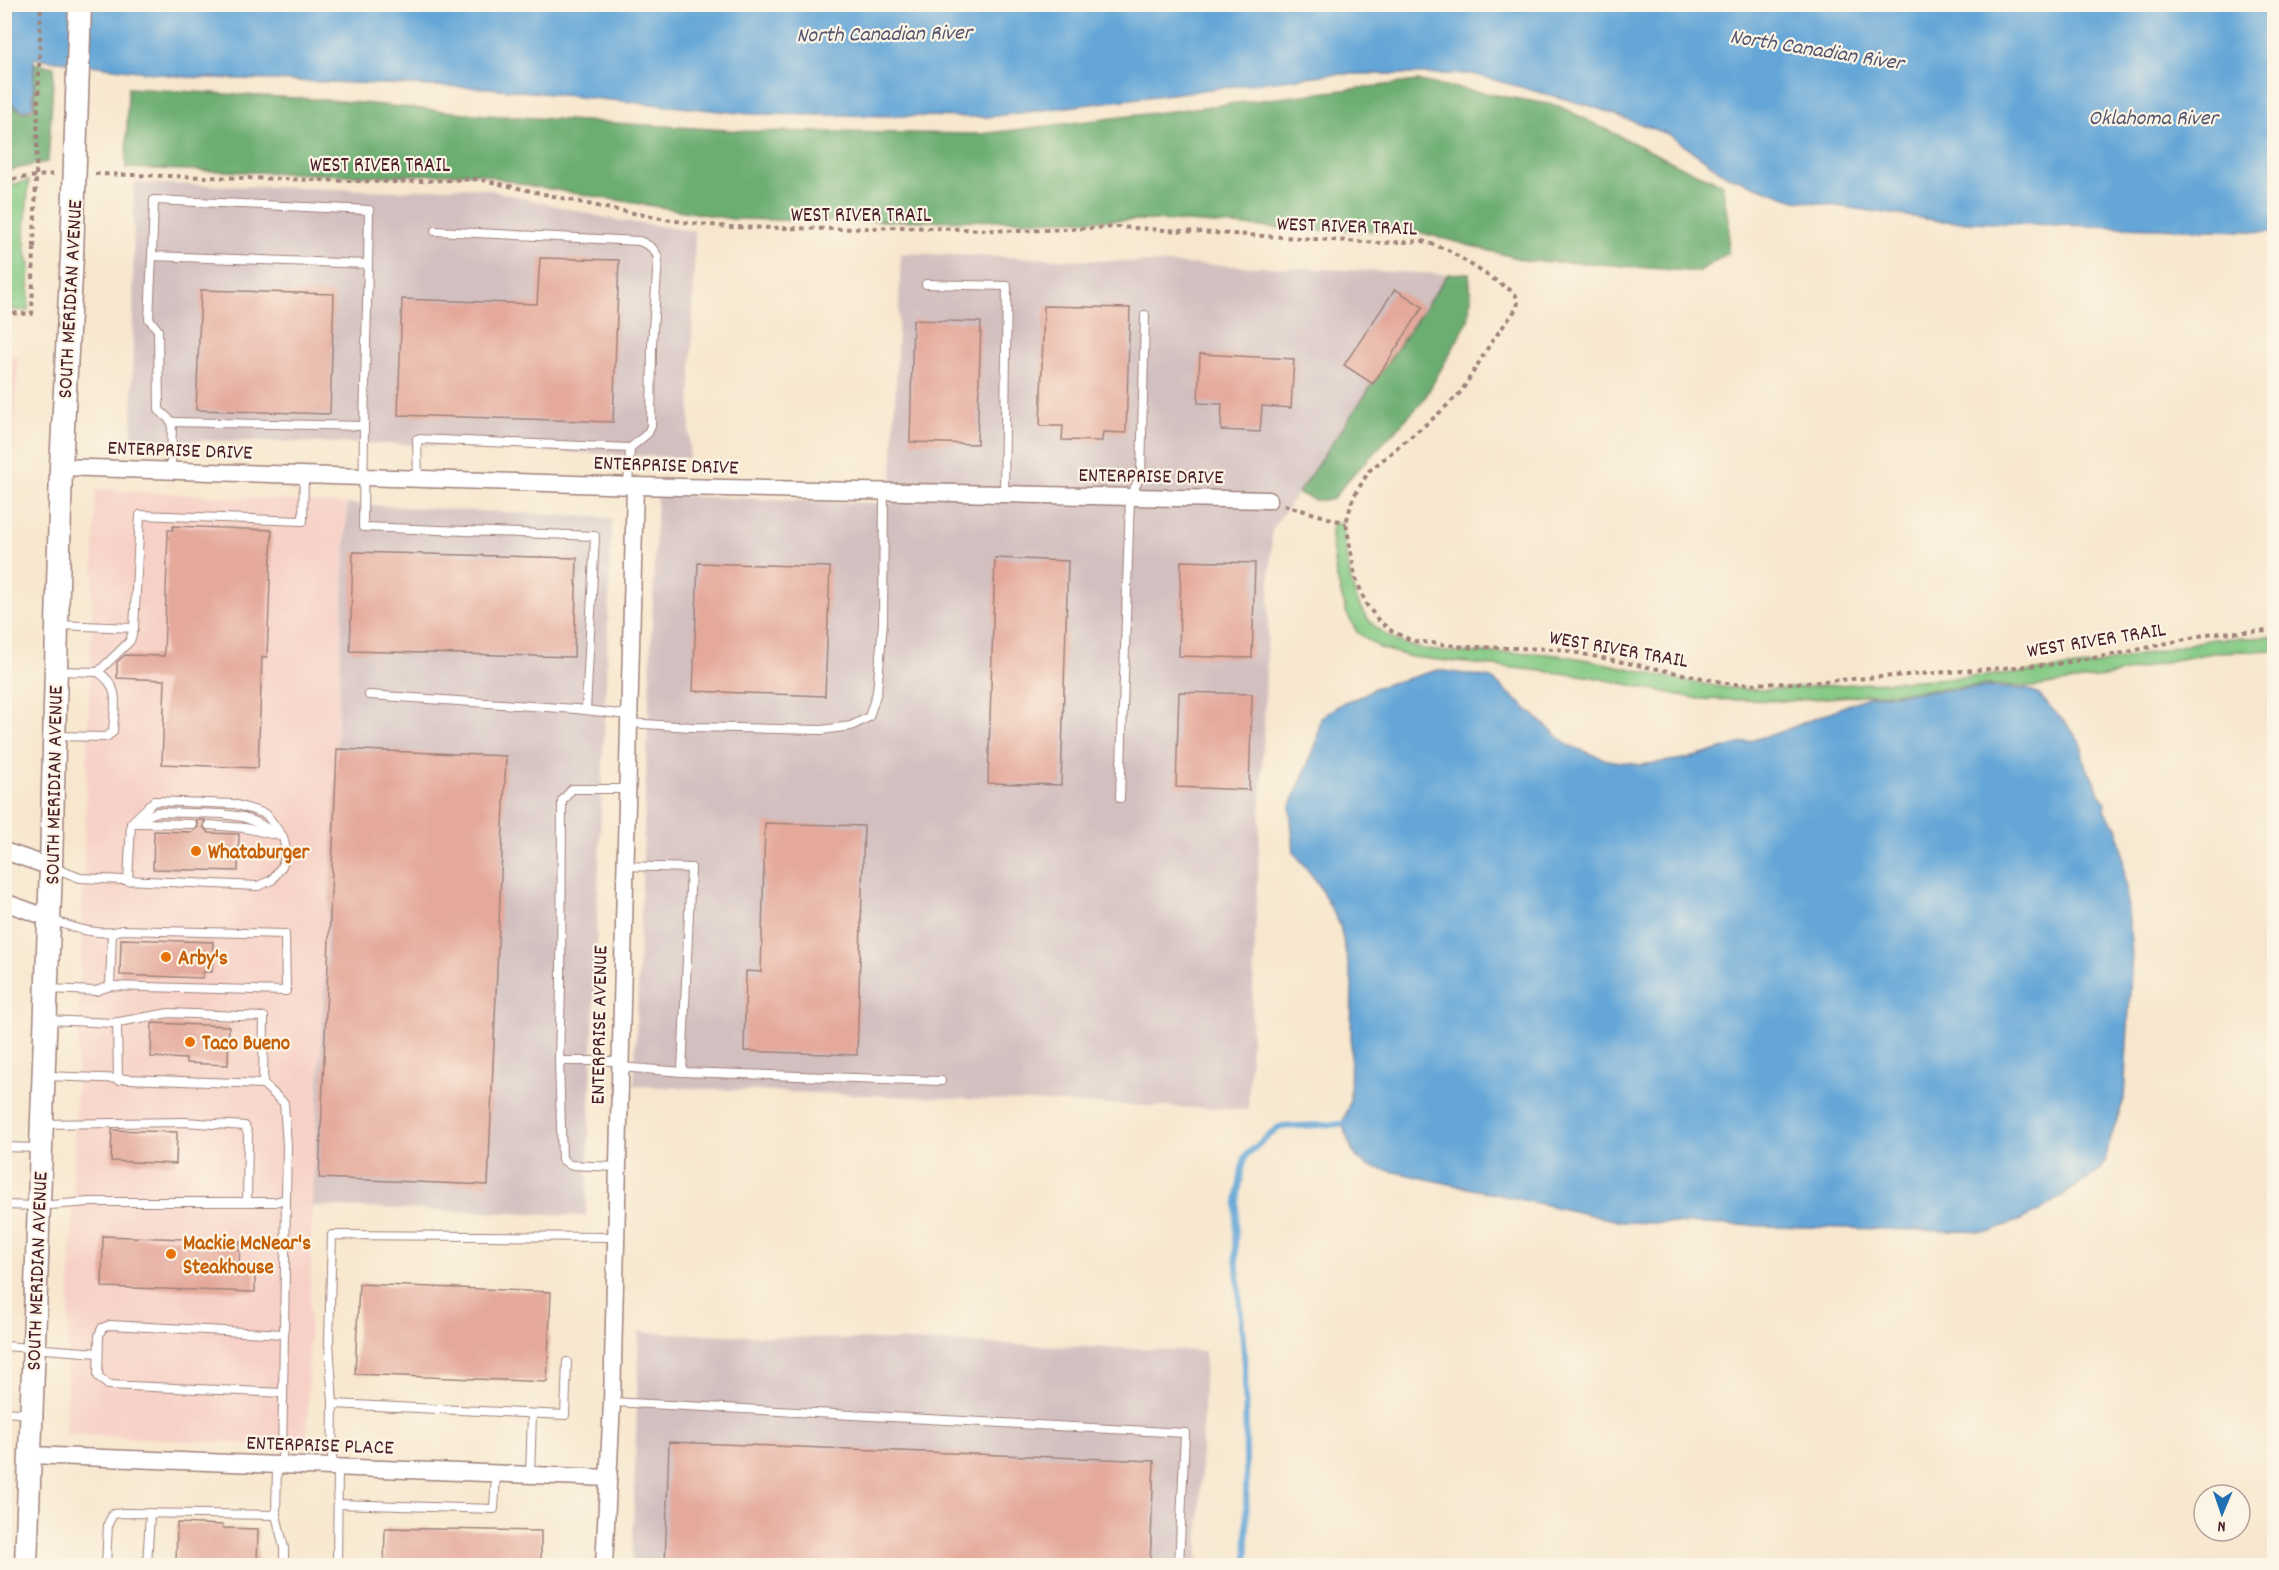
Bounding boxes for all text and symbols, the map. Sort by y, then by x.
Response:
water label: North Canadian River [796,18,975,53]
water label: North Canadian River [1727,22,1908,81]
water label: Oklahoma River [2088,104,2220,135]
street label: WEST RIVER TRAIL [310,152,451,182]
street label: SOUTH MERIDIAN AVENUE [52,198,92,399]
street label: WEST RIVER TRAIL [791,202,932,232]
street label: WEST RIVER TRAIL [1276,211,1418,245]
street label: ENTERPRISE DRIVE [107,434,253,470]
street label: ENTERPRISE DRIVE [593,449,739,485]
street label: ENTERPRISE DRIVE [1078,462,1224,494]
street label: WEST RIVER TRAIL [2025,616,2169,668]
street label: WEST RIVER TRAIL [1547,624,1691,678]
street label: SOUTH MERIDIAN AVENUE [39,685,73,885]
place label: Whataburger [208,839,310,869]
marker: Whataburger [189,844,203,858]
place label: Arby's [178,945,228,975]
street label: ENTERPRISE AVENUE [585,945,617,1105]
marker: Arby's [159,950,173,964]
place label: Taco Bueno [202,1030,290,1060]
marker: Taco Bueno [183,1035,197,1049]
street label: SOUTH MERIDIAN AVENUE [21,1171,57,1371]
place label: Mackie McNear's Steakhouse [183,1230,311,1284]
marker: Mackie McNear's Steakhouse [164,1247,178,1261]
street label: ENTERPRISE PLACE [246,1429,395,1465]
north arrow [2192,1483,2252,1543]
text: N [2217,1514,2226,1537]

